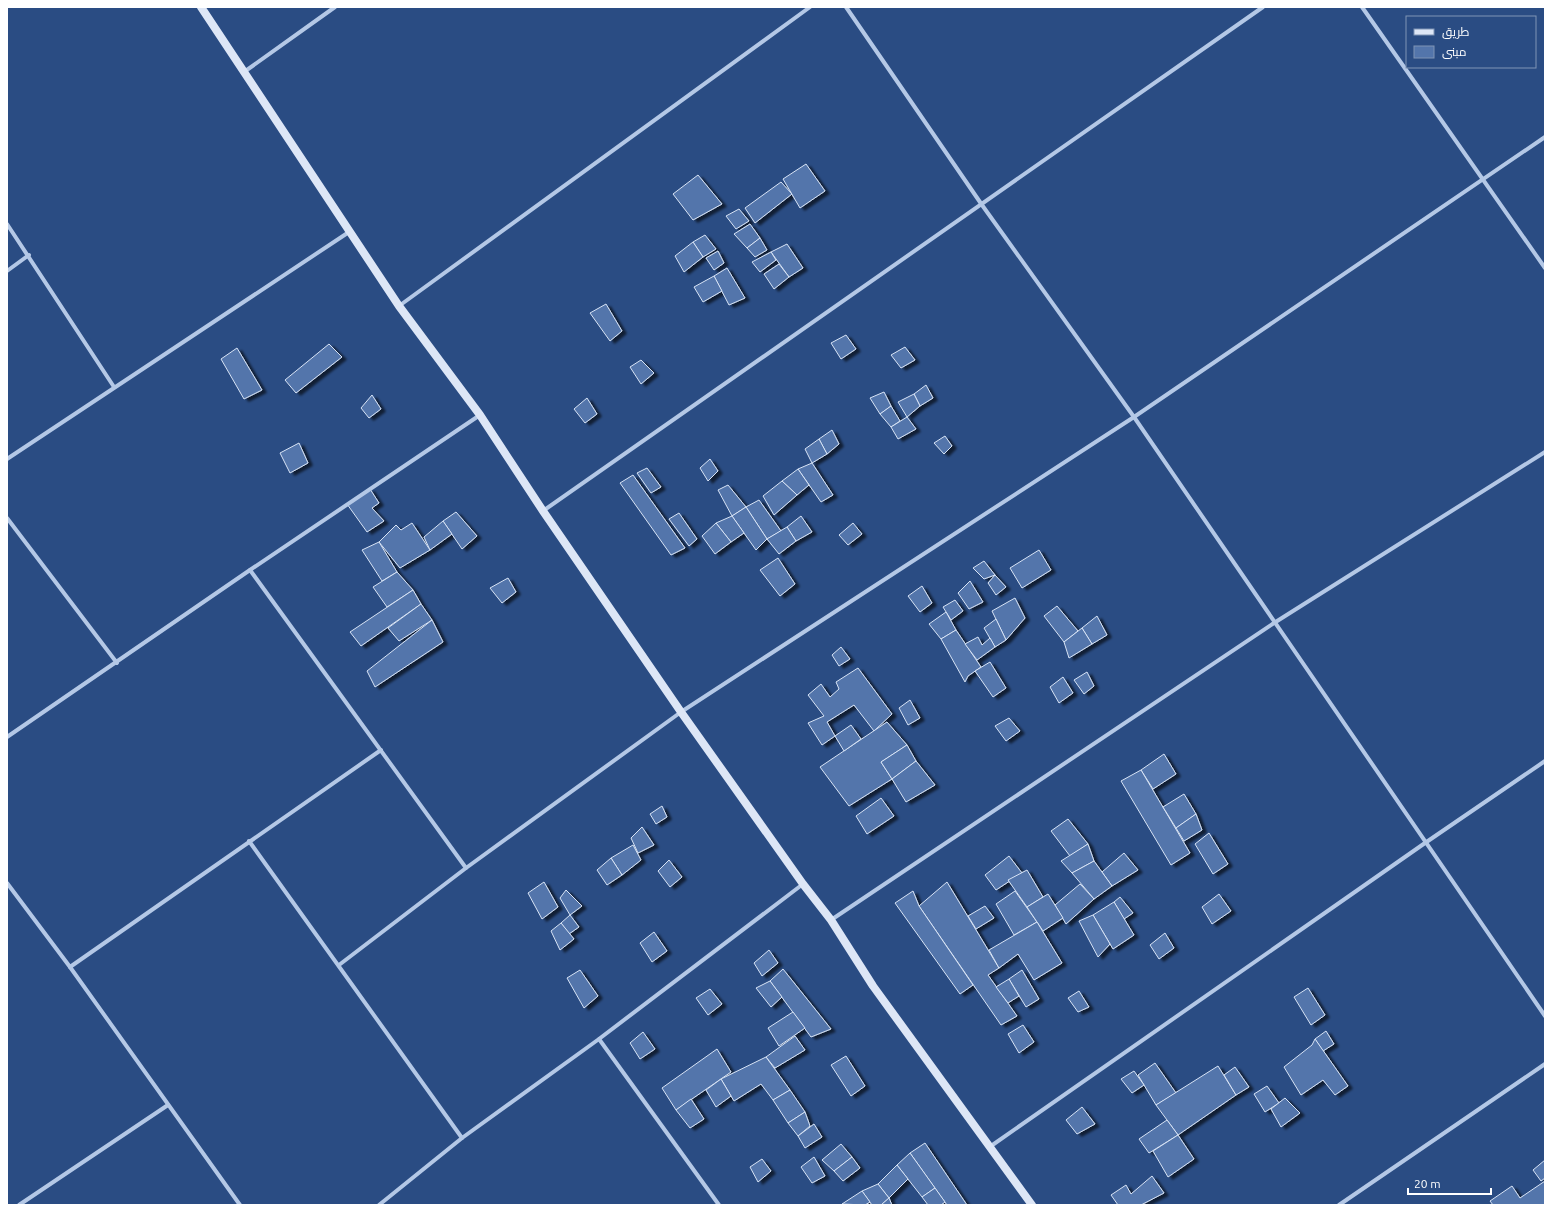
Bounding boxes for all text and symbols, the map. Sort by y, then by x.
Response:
legend [1406,16,1536,68]
text: طريق [1442,25,1470,39]
text: مبنى [1442,45,1467,59]
scale bar [1408,1170,1491,1196]
text: 20 m [1414,1177,1441,1190]

